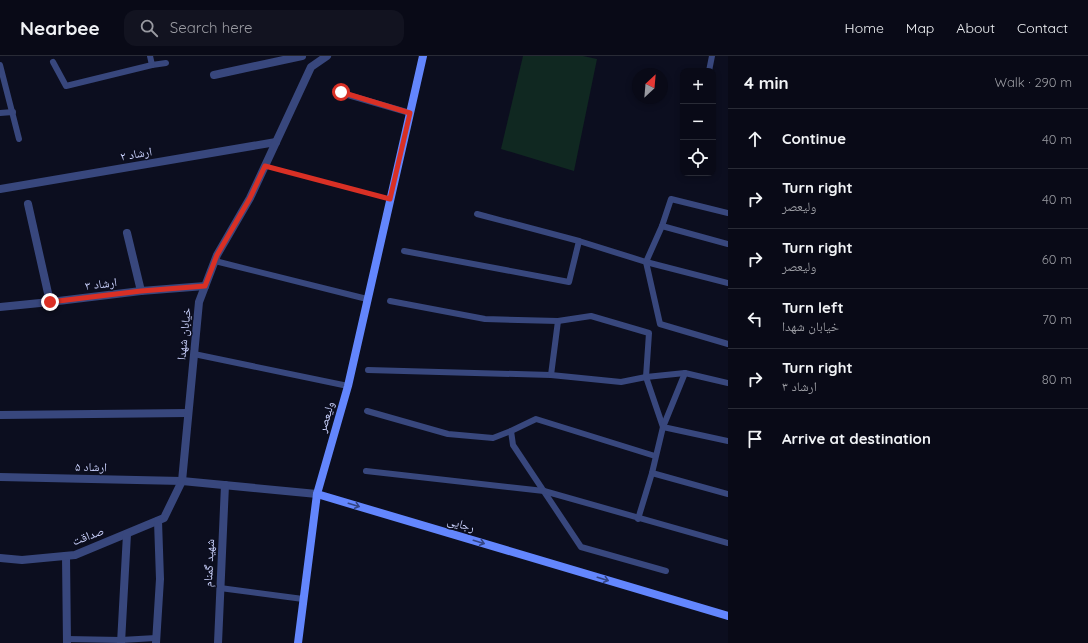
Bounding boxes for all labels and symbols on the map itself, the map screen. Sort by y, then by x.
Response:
north arrow [632,68,668,104]
route start [332,83,350,101]
street label: ارشاد ۲ [119,143,153,164]
street label: ارشاد ۳ [84,274,118,293]
route end [41,293,59,311]
street label: خیابان شهدا [173,307,194,361]
street label: ولیعصر [314,400,337,435]
street label: ارشاد ۵ [75,459,107,474]
one-way arrow [348,502,361,509]
street label: رجایی [446,512,477,535]
street label: صداقت [70,523,106,548]
street label: شهید گمنام [200,538,218,587]
one-way arrow [472,539,485,546]
one-way arrow [597,576,610,583]

